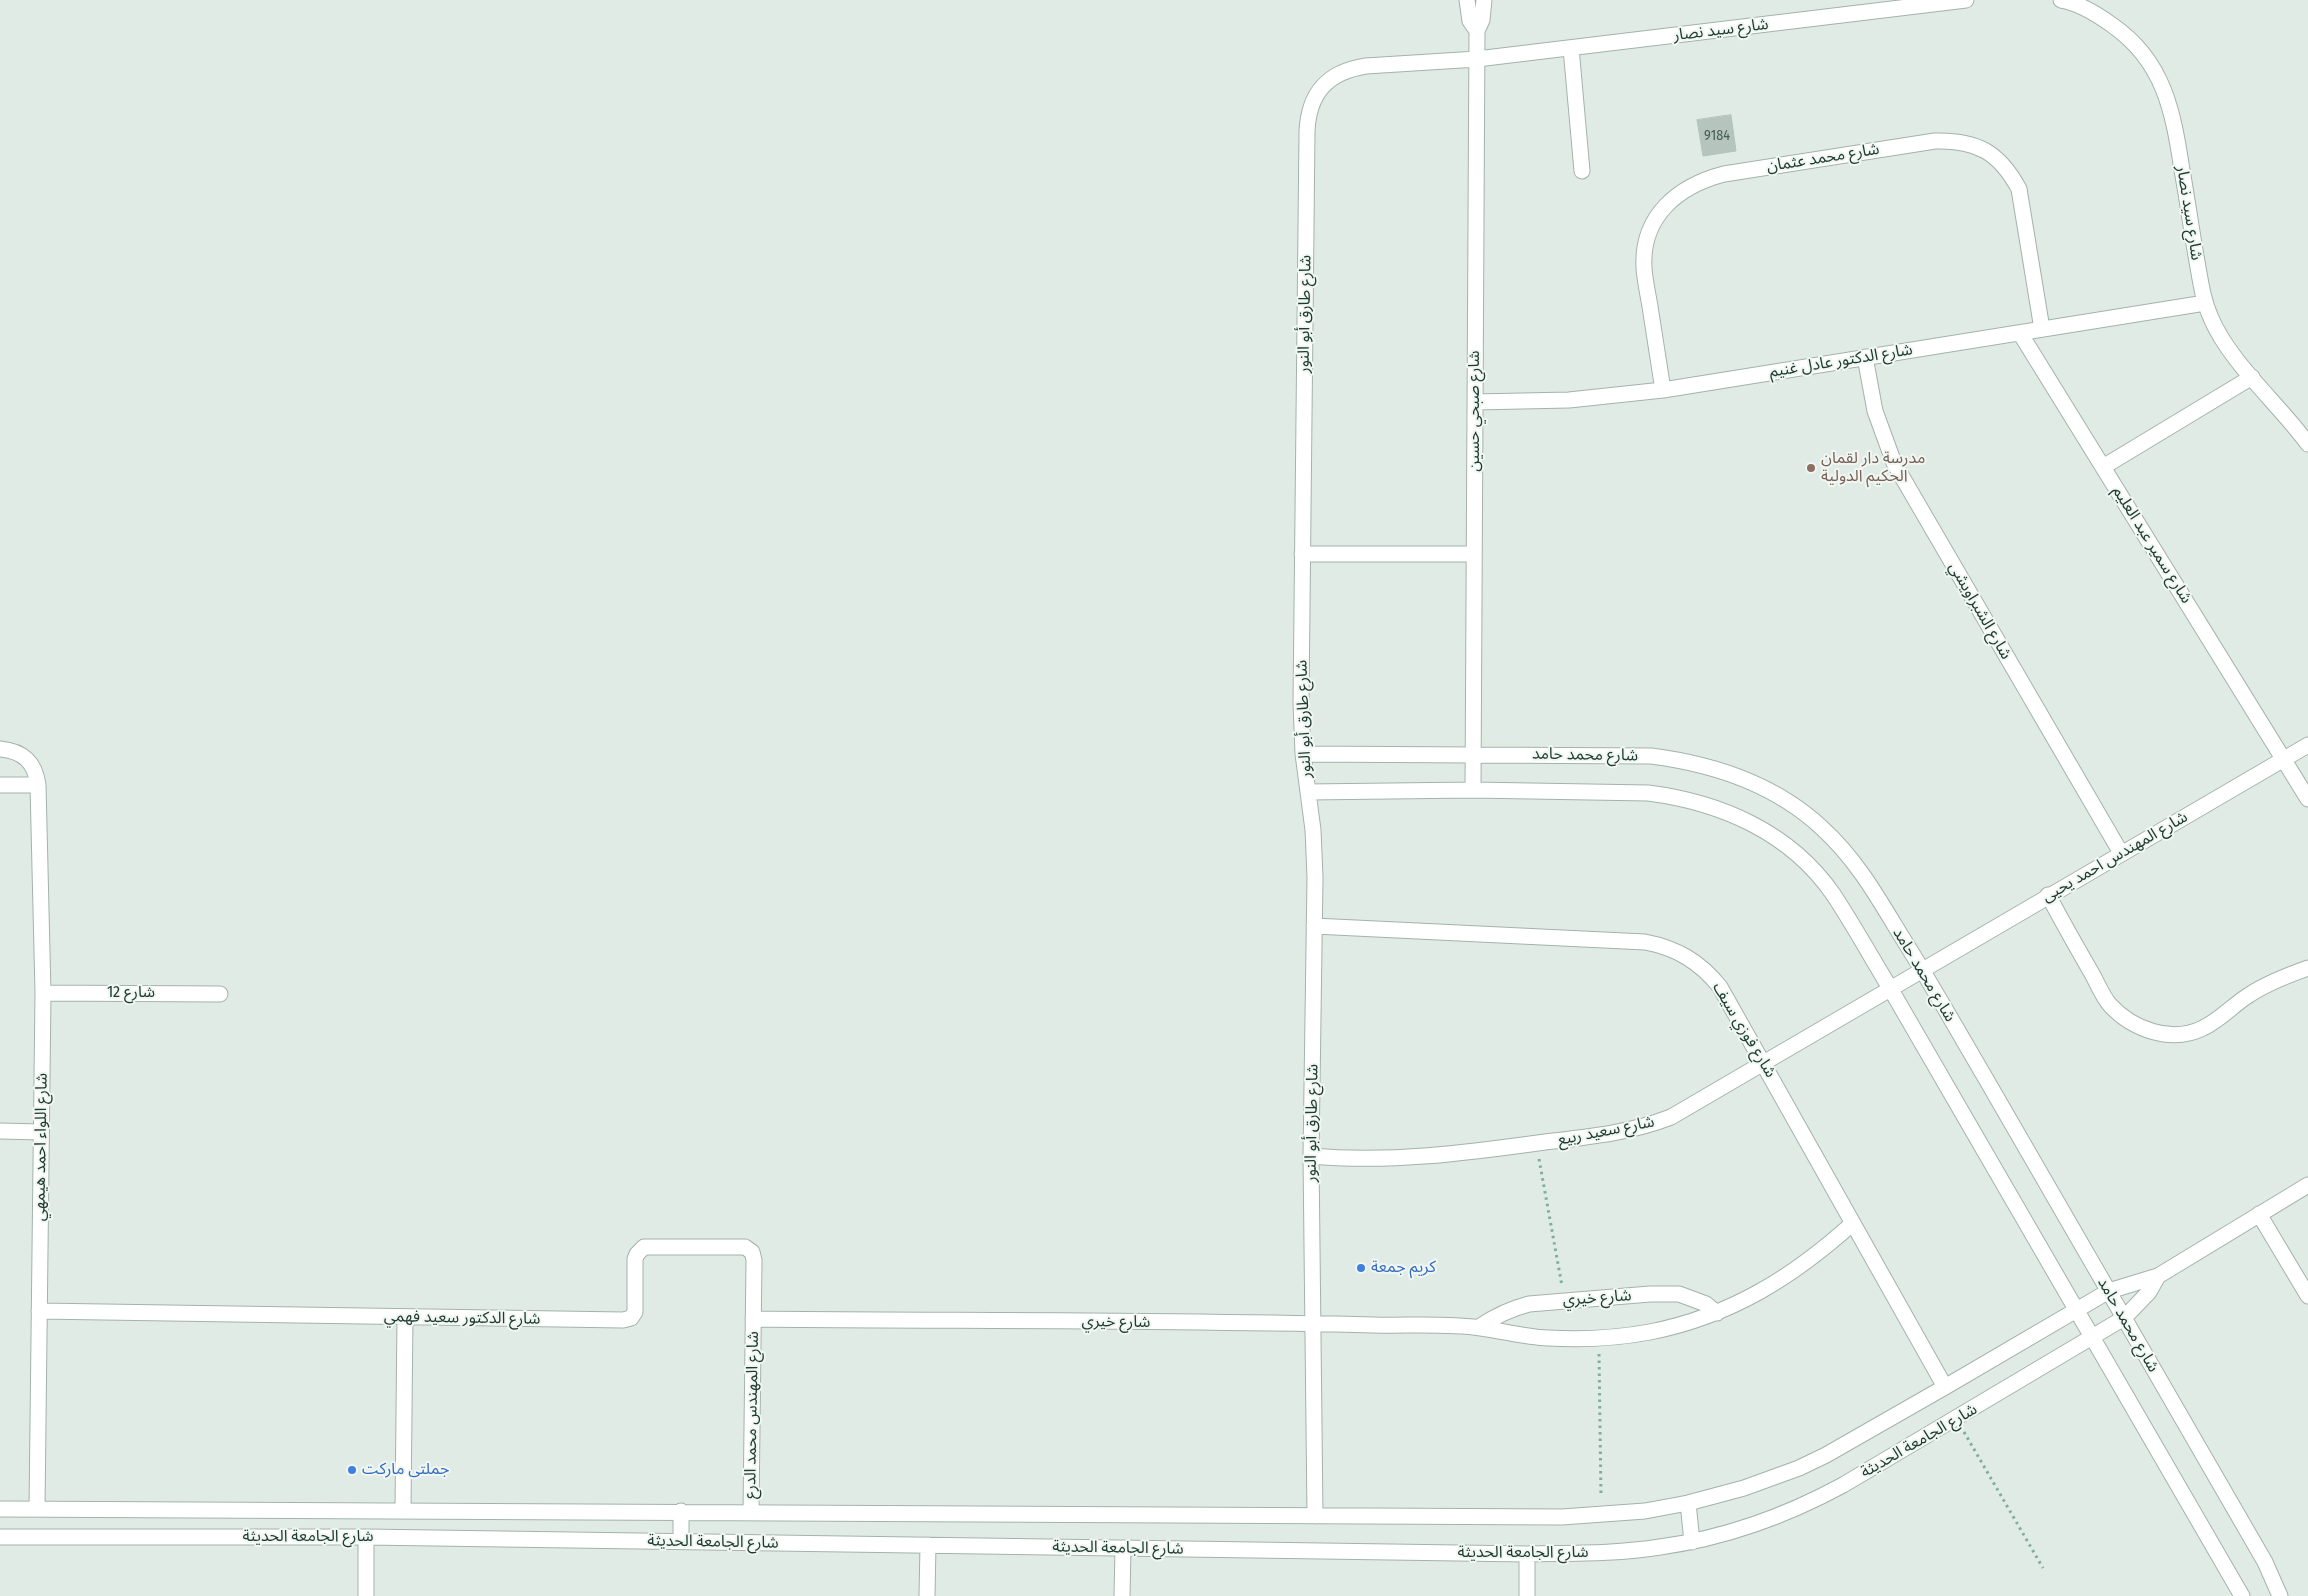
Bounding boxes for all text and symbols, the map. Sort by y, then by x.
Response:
street label: شارع سيد نصار [1672,15,1770,45]
house number: 9184 [1704,128,1730,144]
street label: شارع محمد عثمان [1765,140,1881,176]
street label: شارع سيد نصار [2172,164,2206,262]
street label: شارع طارق أبو النور [1294,255,1316,373]
street label: شارع الدكتور عادل غنيم [1768,340,1914,382]
street label: شارع صبحي حسين [1465,350,1485,472]
place label: مدرسة دار لقمان الحكيم الدولية [1821,449,1925,487]
marker: مدرسة دار لقمان الحكيم الدولية [1805,462,1817,474]
street label: شارع سمير عبد العليم [2108,483,2196,607]
street label: شارع الشبراويشي [1944,559,2016,663]
street label: شارع طارق أبو النور [1292,660,1316,778]
street label: شارع محمد حامد [1532,744,1638,766]
street label: شارع المهندس احمد يحيى [2039,807,2191,907]
street label: شارع محمد حامد [1888,925,1960,1025]
street label: شارع فوزي سيف [1708,979,1780,1081]
street label: شارع 12 [107,983,155,1003]
street label: شارع طارق أبو النور [1301,1064,1323,1182]
street label: شارع اللواء احمد هيمهي [30,1073,52,1221]
street label: شارع سعيد ربيع [1556,1112,1656,1150]
place label: كريم جمعة [1371,1258,1436,1278]
marker: كريم جمعة [1355,1262,1367,1274]
street label: شارع محمد حامد [2093,1274,2163,1376]
street label: شارع خيري [1562,1286,1632,1310]
street label: شارع الدكتور سعيد فهمي [384,1307,540,1329]
street label: شارع خيري [1081,1312,1151,1332]
street label: شارع المهندس محمد الدرع [741,1331,763,1499]
street label: شارع الجامعة الحديثة [1857,1400,1981,1482]
place label: جملتى ماركت [362,1460,449,1480]
marker: جملتى ماركت [346,1464,358,1476]
street label: شارع الجامعة الحديثة [242,1527,374,1547]
street label: شارع الجامعة الحديثة [647,1531,779,1553]
street label: شارع الجامعة الحديثة [1052,1537,1184,1559]
street label: شارع الجامعة الحديثة [1457,1543,1589,1563]

